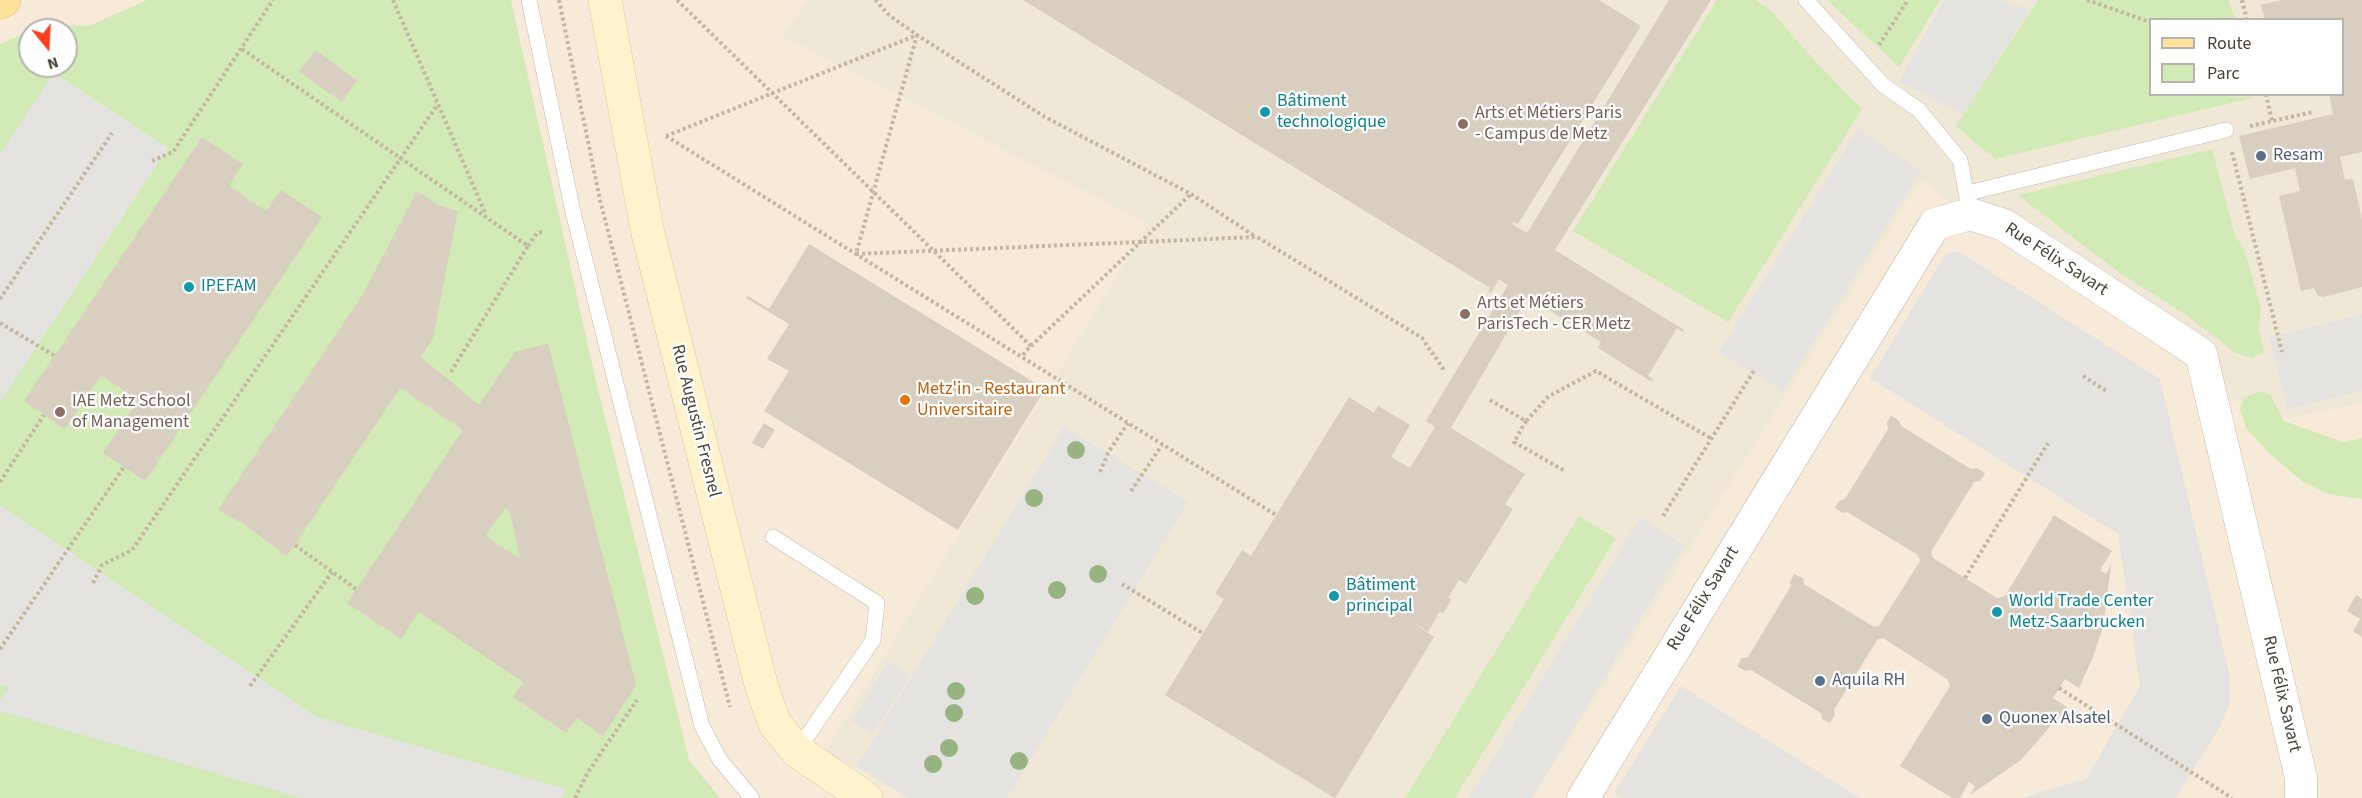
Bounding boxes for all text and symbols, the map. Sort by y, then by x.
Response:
north arrow [18,18,78,78]
legend [2149,18,2344,96]
text: Route [2207,31,2251,56]
text: N [44,51,61,75]
text: Parc [2207,61,2240,86]
place label: Bâtiment technologique [1277,91,1386,134]
place label: Arts et Métiers Paris - Campus de Metz [1475,103,1622,146]
marker: Bâtiment technologique [1258,105,1272,119]
marker: Arts et Métiers Paris - Campus de Metz [1456,117,1470,131]
place label: Resam [2273,145,2324,167]
marker: Resam [2254,149,2268,163]
street label: Rue Félix Savart [2000,219,2112,301]
place label: IPEFAM [201,276,256,298]
marker: IPEFAM [182,280,196,294]
place label: Arts et Métiers ParisTech - CER Metz [1477,293,1631,336]
marker: Arts et Métiers ParisTech - CER Metz [1458,307,1472,321]
street label: Rue Augustin Fresnel [666,342,724,500]
place label: Metz'in - Restaurant Universitaire [917,379,1066,422]
place label: IAE Metz School of Management [72,391,190,434]
marker: Metz'in - Restaurant Universitaire [898,393,912,407]
marker: IAE Metz School of Management [53,405,67,419]
street label: Rue Félix Savart [1663,543,1745,655]
place label: Bâtiment principal [1346,575,1416,618]
marker: Bâtiment principal [1327,589,1341,603]
place label: World Trade Center Metz-Saarbrucken [2009,591,2154,634]
marker: World Trade Center Metz-Saarbrucken [1990,605,2004,619]
street label: Rue Félix Savart [2257,634,2305,754]
place label: Aquila RH [1832,670,1905,692]
marker: Aquila RH [1813,674,1827,688]
place label: Quonex Alsatel [1999,708,2111,730]
marker: Quonex Alsatel [1980,712,1994,726]

